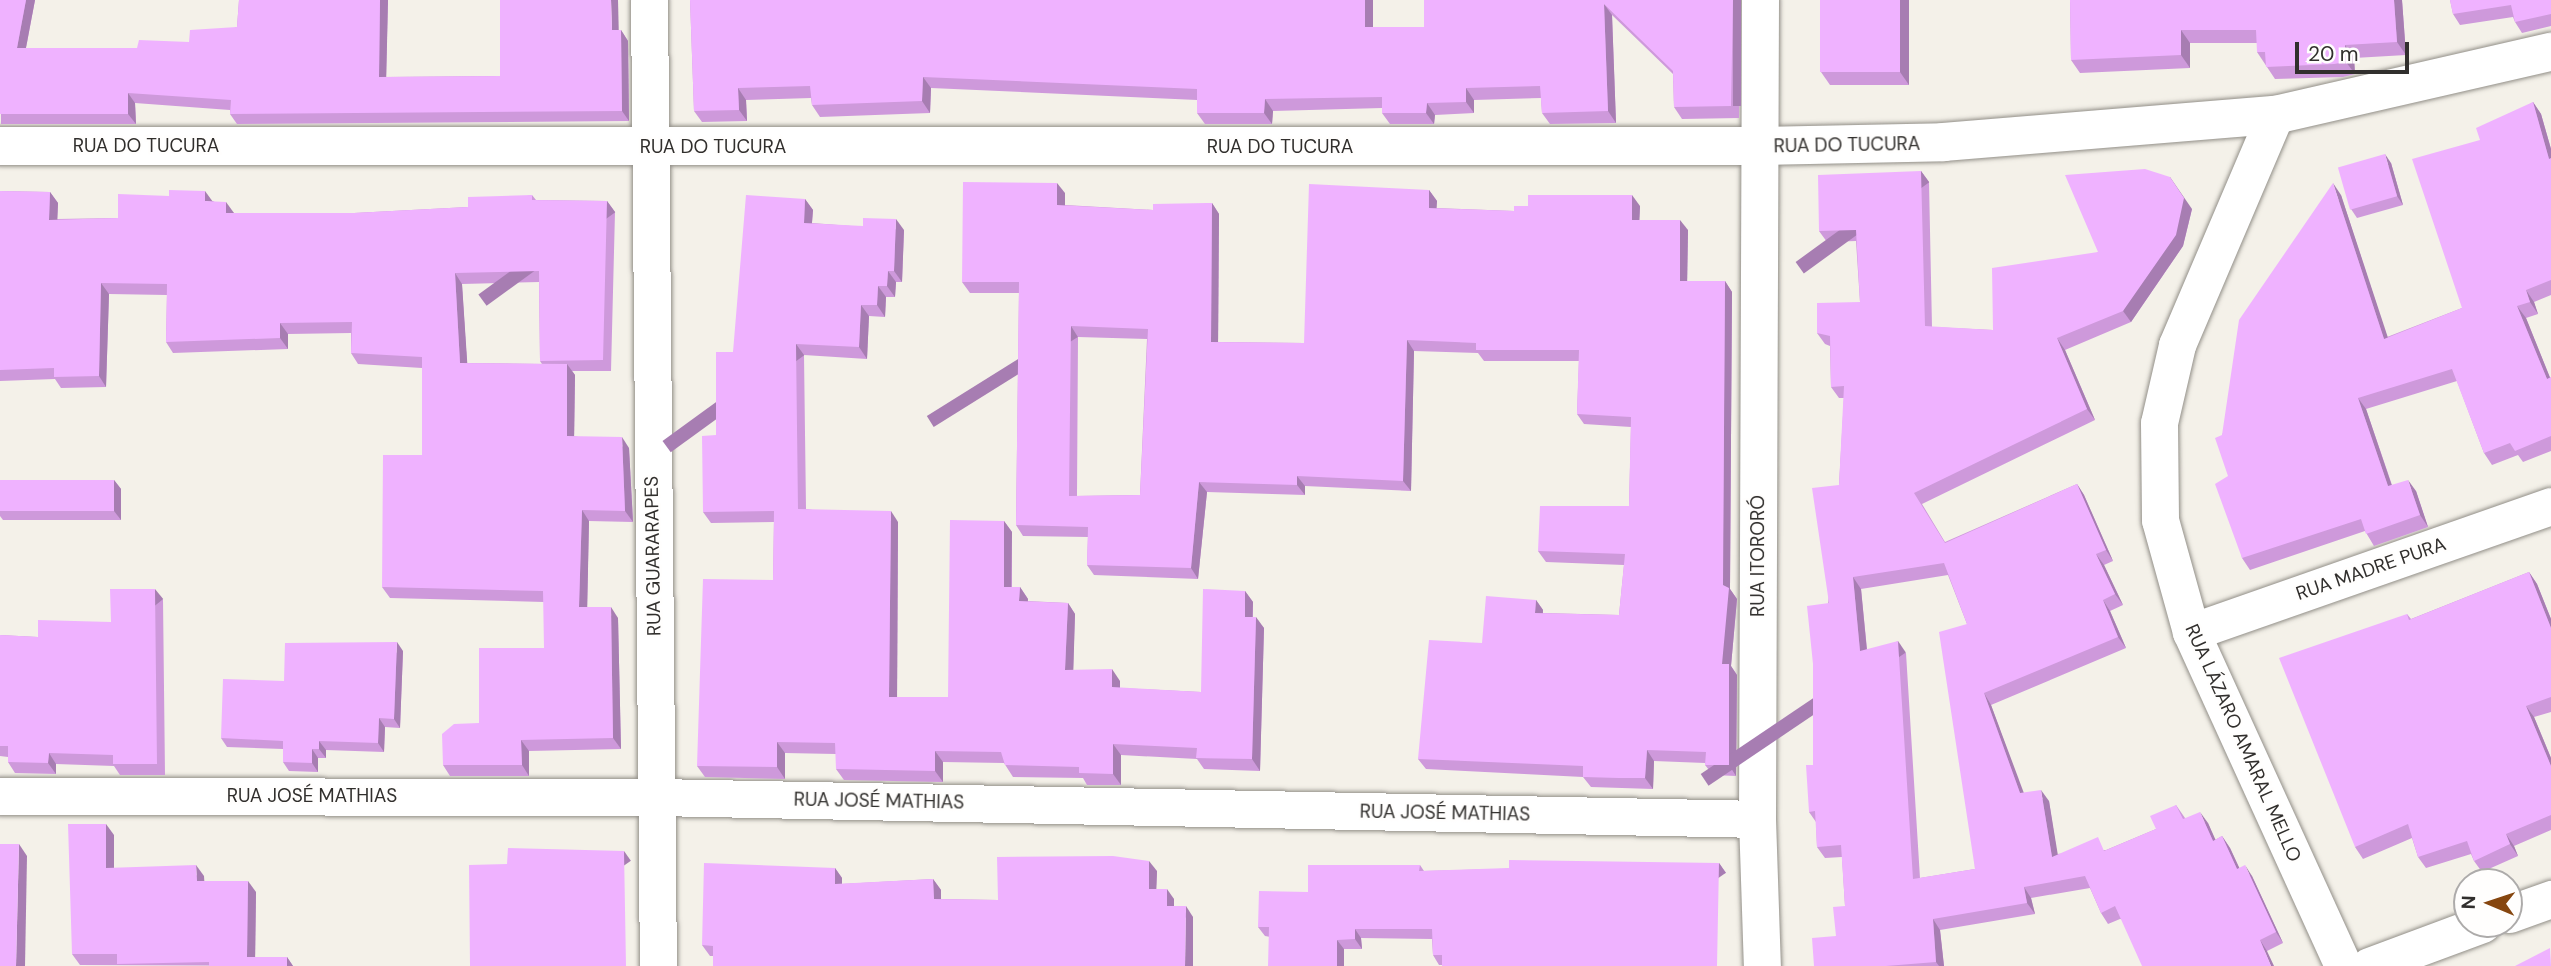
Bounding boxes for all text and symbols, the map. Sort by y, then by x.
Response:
scale bar [2299,28,2413,72]
text: 20 m [2308,40,2359,68]
street label: RUA DO TUCURA [1773,132,1921,158]
street label: RUA DO TUCURA [73,135,219,157]
street label: RUA DO TUCURA [640,136,786,158]
street label: RUA DO TUCURA [1207,136,1353,158]
street label: RUA GUARARAPES [640,476,666,636]
street label: RUA ITORORÓ [1747,495,1769,617]
street label: RUA MADRE PURA [2293,533,2449,605]
street label: RUA LÁZARO AMARAL MELLO [2180,621,2306,865]
street label: RUA JOSÉ MATHIAS [227,785,397,807]
street label: RUA JOSÉ MATHIAS [793,788,965,814]
street label: RUA JOSÉ MATHIAS [1359,800,1531,826]
north arrow [2453,868,2523,938]
text: N [2456,895,2481,910]

